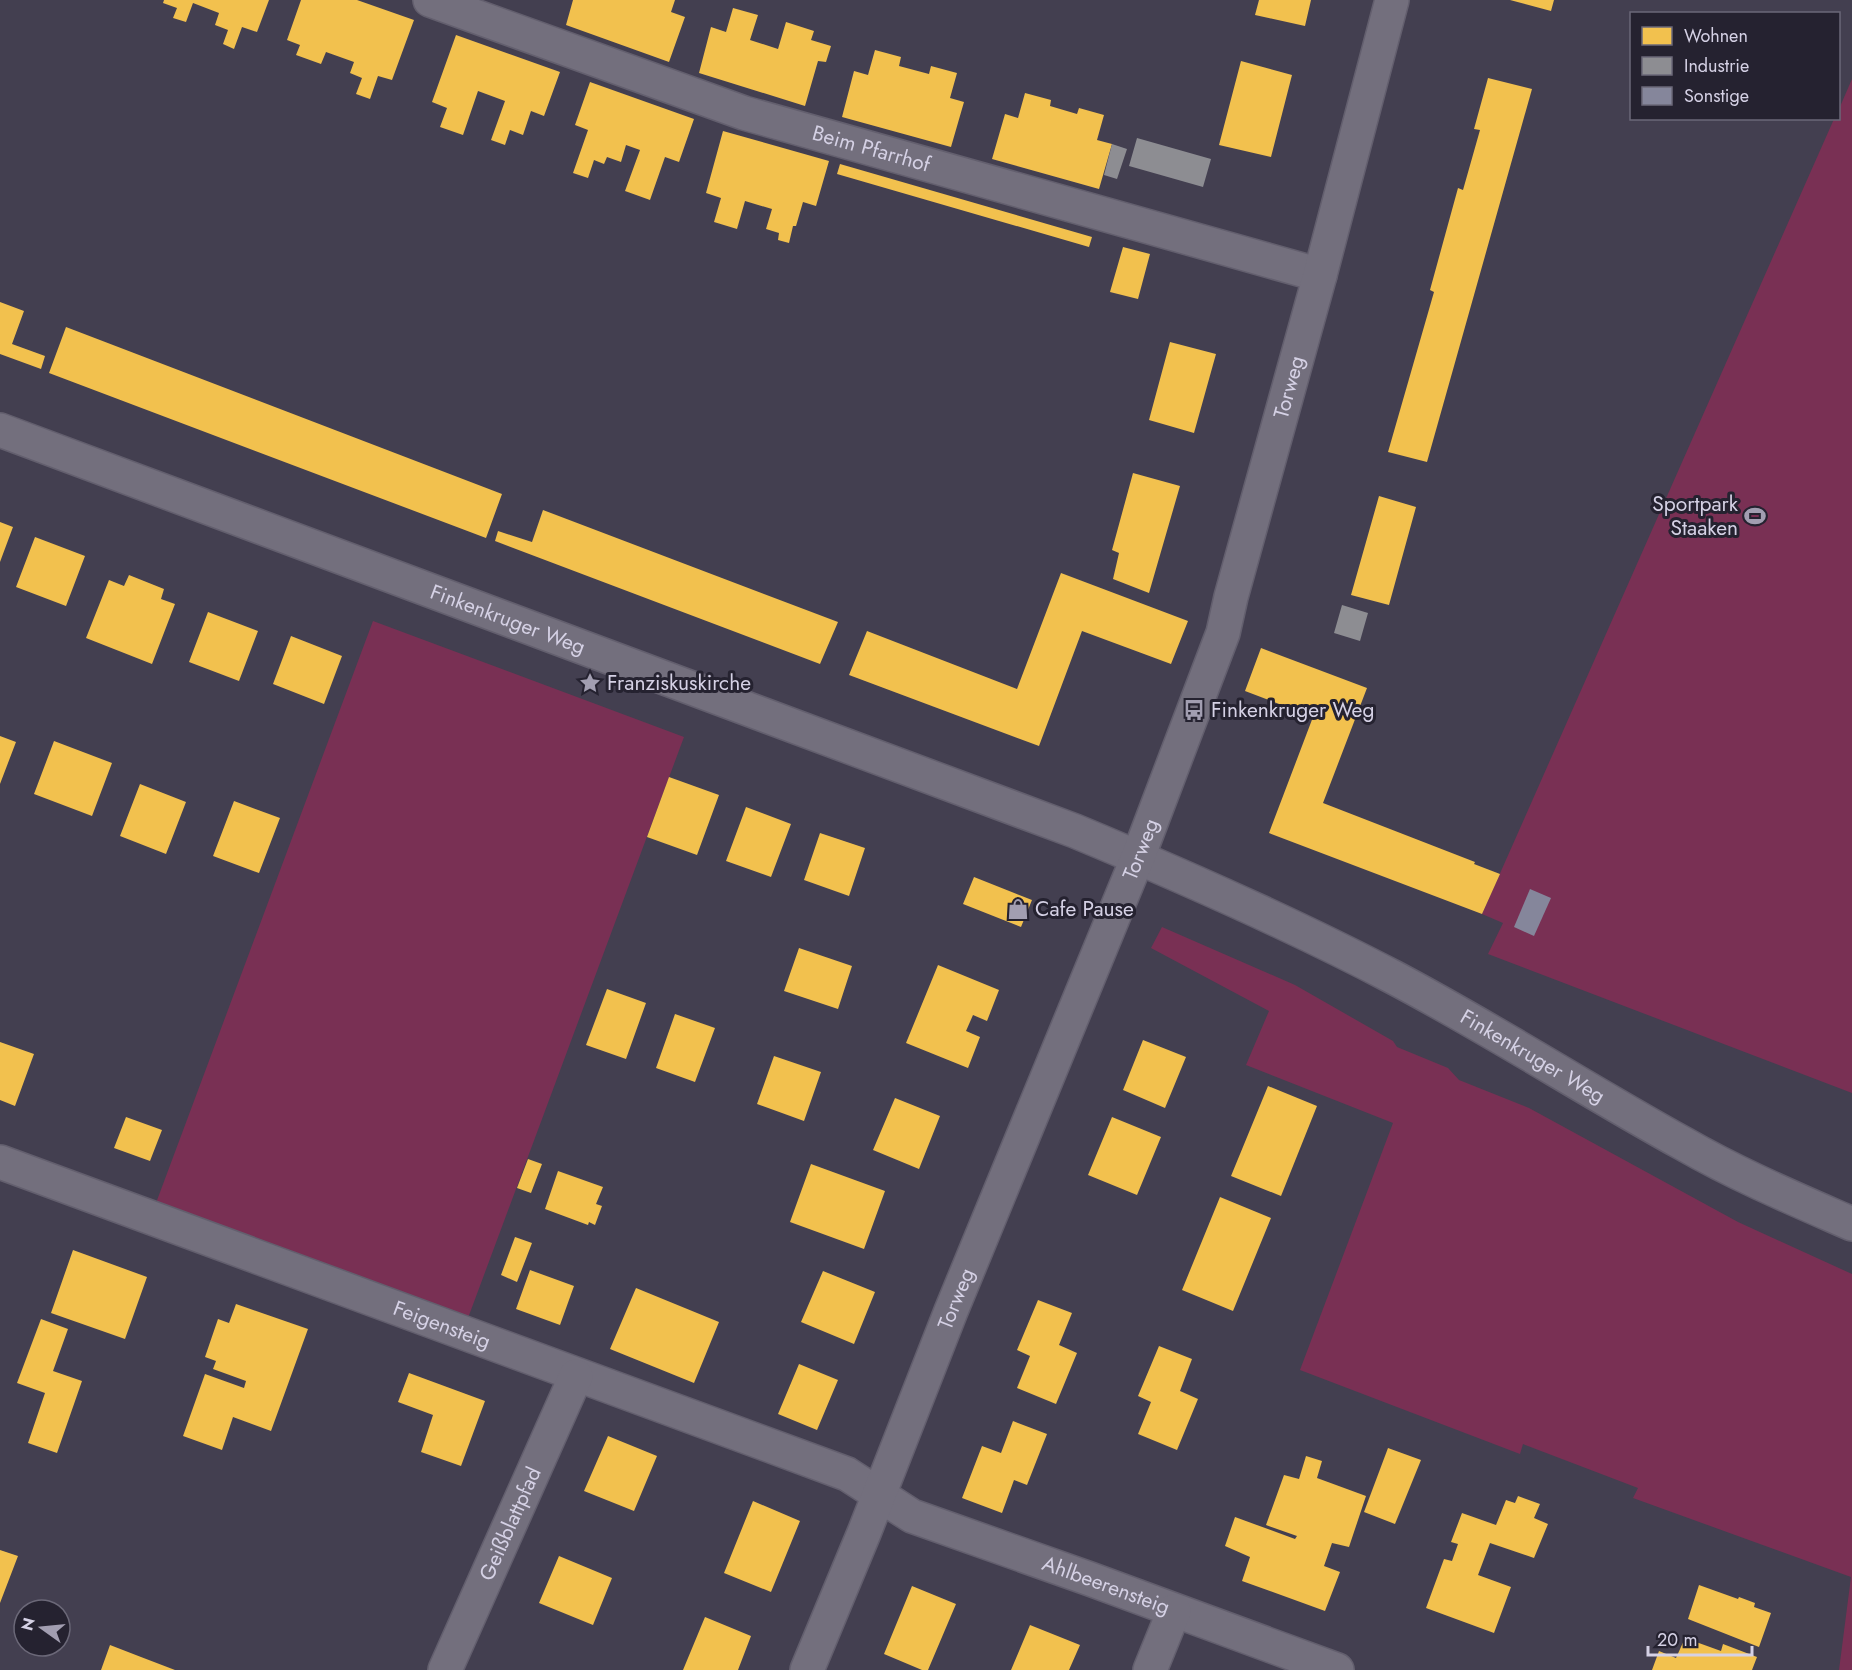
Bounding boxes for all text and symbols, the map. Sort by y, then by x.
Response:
legend [1630,12,1840,120]
text: Wohnen [1684,23,1748,49]
text: Industrie [1684,53,1749,79]
text: Sonstige [1684,83,1749,109]
street label: Beim Pfarrhof [809,118,935,180]
street label: Torweg [1266,352,1312,422]
place label: Sportpark Staaken [1652,489,1739,543]
sports icon: Sportpark Staaken [1743,504,1767,528]
street label: Finkenkruger Weg [426,577,590,662]
place label: Franziskuskirche [607,668,751,698]
place icon: Franziskuskirche [578,671,602,695]
place label: Finkenkruger Weg [1211,695,1374,725]
bus stop icon: Finkenkruger Weg [1182,698,1206,722]
street label: Torweg [1115,814,1166,885]
place label: Cafe Pause [1035,894,1134,924]
shop icon: Cafe Pause [1006,897,1030,921]
street label: Finkenkruger Weg [1455,1002,1611,1111]
street label: Torweg [930,1264,982,1334]
street label: Feigensteig [389,1293,495,1356]
street label: Geißblattpfad [472,1462,549,1585]
street label: Ahlbeerensteig [1038,1548,1174,1622]
north arrow [12,1598,72,1658]
text: N [15,1615,41,1633]
scale bar [1648,1619,1752,1657]
text: 20 m [1657,1627,1697,1653]

